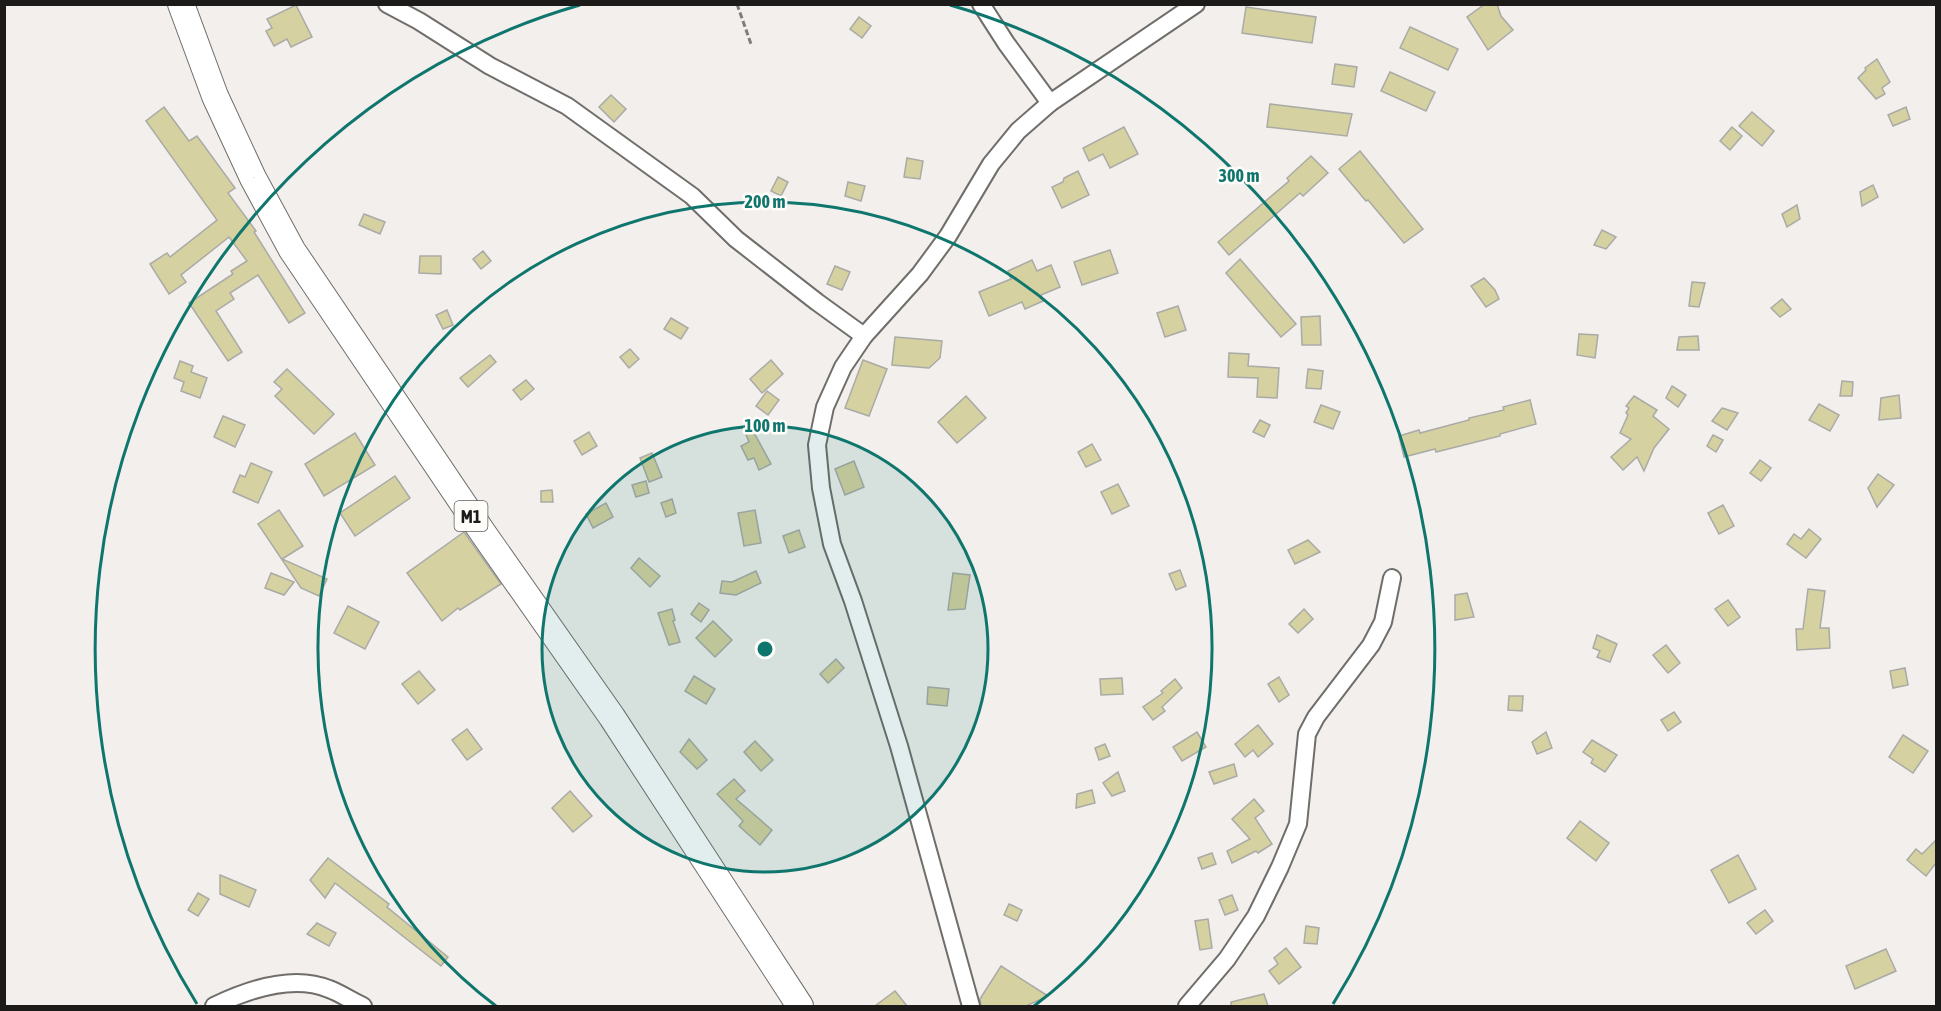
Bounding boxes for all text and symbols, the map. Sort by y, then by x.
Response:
text: 300 m [1219,165,1259,186]
text: 200 m [745,191,785,212]
text: 100 m [745,415,785,436]
road number: M1 [454,501,488,531]
centre of rings [755,639,775,659]

